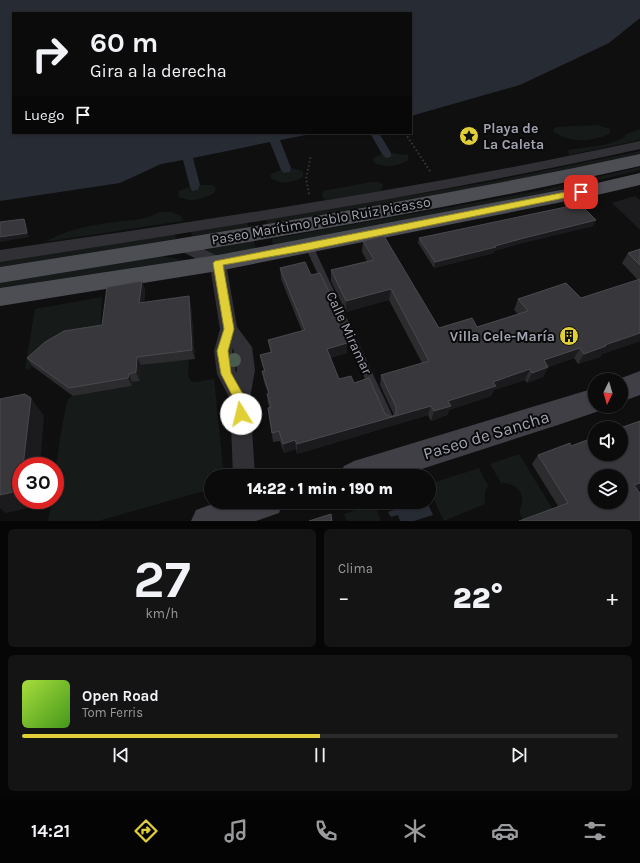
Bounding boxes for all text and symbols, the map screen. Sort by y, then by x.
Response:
text: 60 m [90,26,158,59]
icon: right [24,28,76,80]
text: Gira a la derecha [90,60,227,82]
icon: arrive [72,104,94,126]
text: Luego [24,106,64,124]
place label: Playa de La Caleta [483,120,544,153]
place icon: Playa de La Caleta [458,125,480,147]
pin [564,175,598,209]
icon: arrive [570,181,592,203]
street label: Paseo Marítimo Pablo Ruiz Picasso [210,193,432,249]
street label: Calle Miramar [322,289,376,378]
building icon: Villa Cele-María [558,325,580,347]
place label: Villa Cele-María [450,328,555,345]
north arrow [588,373,628,413]
map controls [588,373,628,509]
position arrow [220,393,262,435]
street label: Paseo de Sancha [420,406,552,464]
button: sound [588,421,628,461]
speed limit sign: 30 [12,457,64,509]
button: layers [588,469,628,509]
text: 14:22 · 1 min · 190 m [247,480,393,498]
text: 27 [133,549,191,610]
text: Clima [338,561,373,576]
text: 22° [452,580,504,616]
text: − [338,585,350,611]
text: + [606,585,618,611]
text: km/h [146,606,178,621]
text: Open Road [82,687,159,705]
text: Tom Ferris [82,705,143,720]
icon: previous [110,744,132,766]
icon: pause [309,744,331,766]
icon: next [508,744,530,766]
icon: directions [132,817,160,845]
icon: music [222,817,250,845]
icon: phone [312,817,340,845]
icon: climate [401,817,429,845]
icon: car [491,817,519,845]
icon: filters [581,817,609,845]
text: 14:21 [31,820,70,842]

